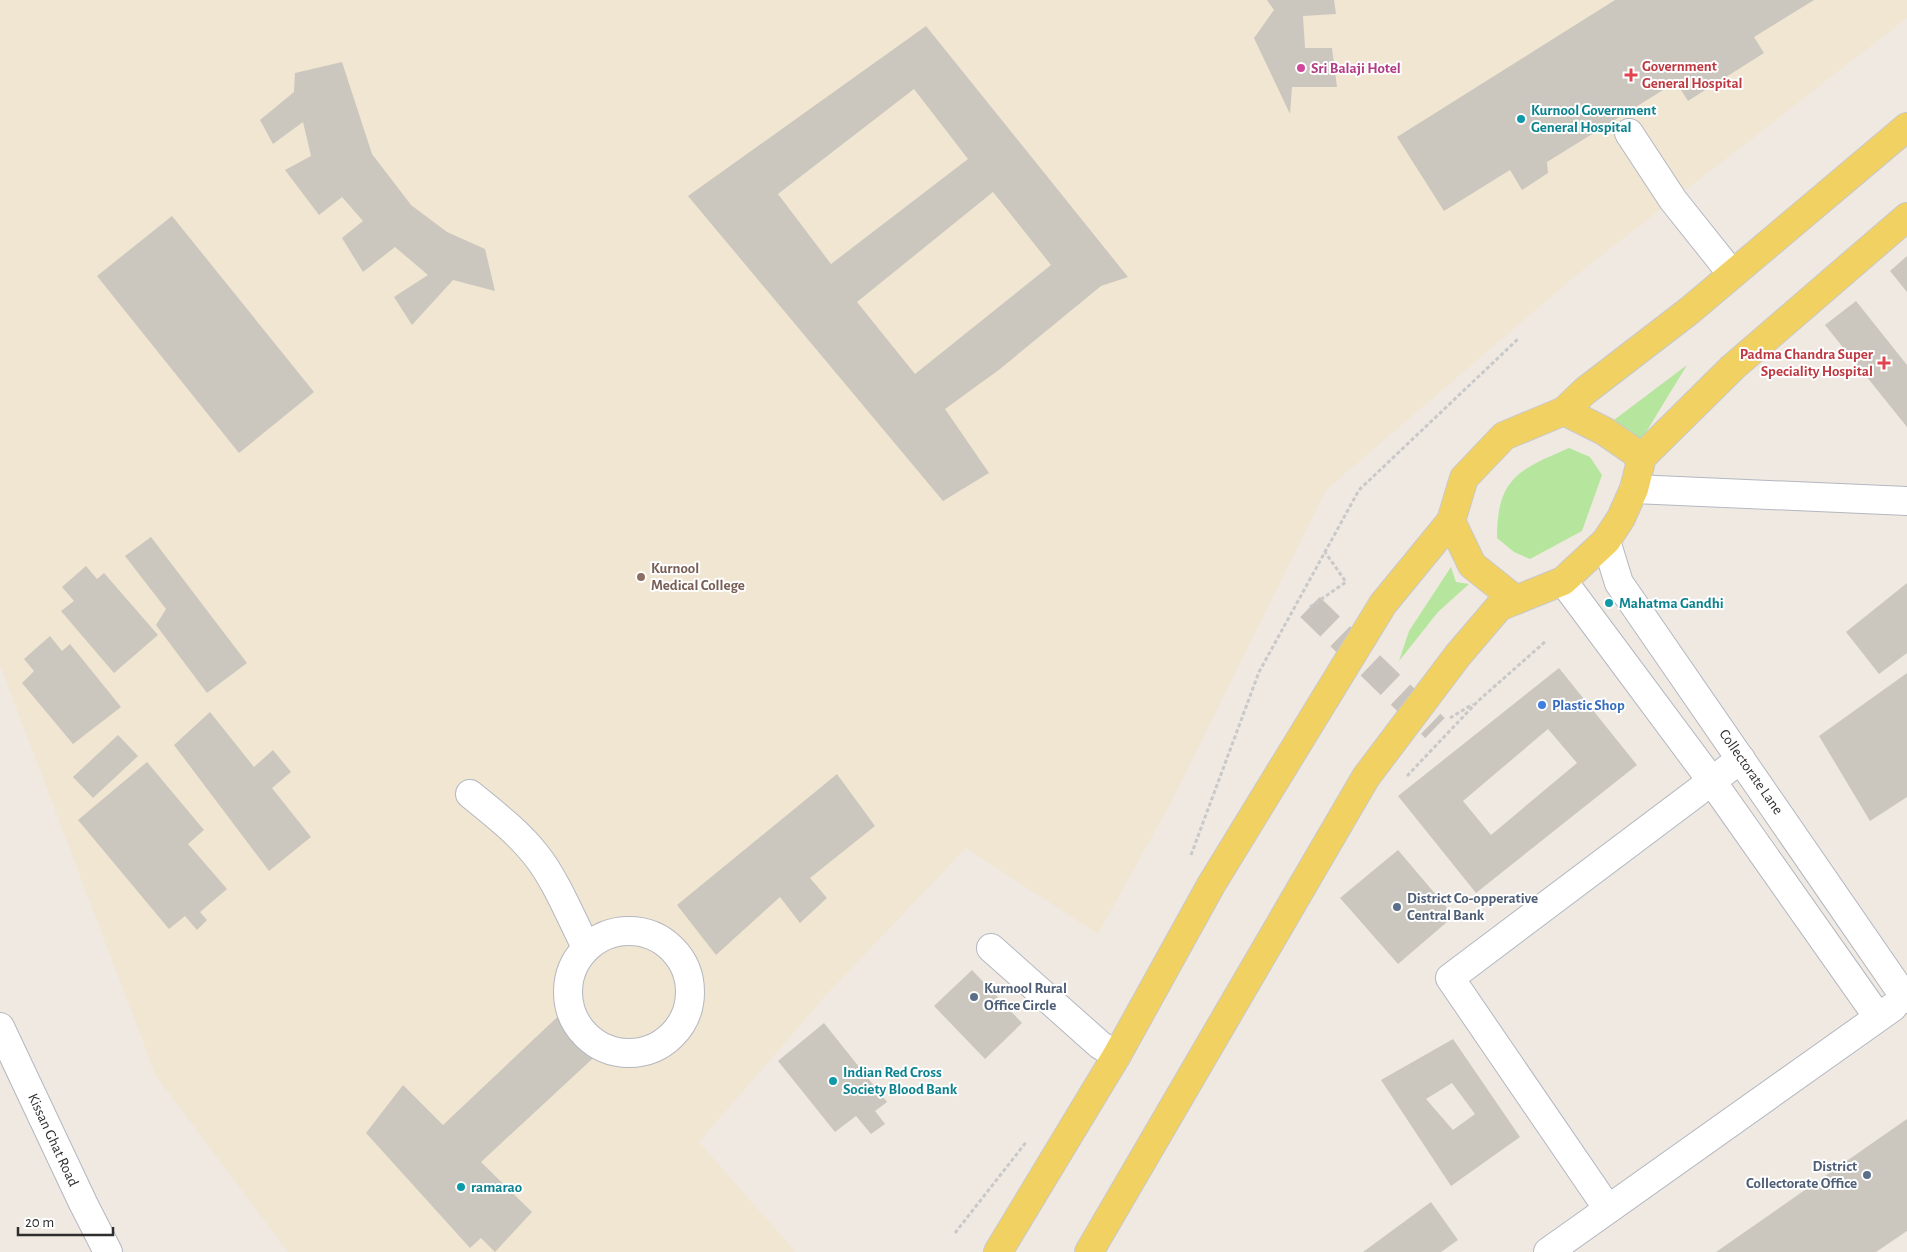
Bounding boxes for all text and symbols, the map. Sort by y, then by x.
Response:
place label: Government General Hospital [1642,59,1743,91]
place label: Sri Balaji Hotel [1311,61,1401,76]
marker: Sri Balaji Hotel [1295,62,1307,74]
marker: Government General Hospital [1624,68,1638,82]
place label: Kurnool Government General Hospital [1531,103,1656,135]
marker: Kurnool Government General Hospital [1515,113,1527,125]
place label: Padma Chandra Super Speciality Hospital [1740,347,1874,379]
marker: Padma Chandra Super Speciality Hospital [1877,356,1891,370]
place label: Kurnool Medical College [651,561,745,593]
marker: Kurnool Medical College [635,571,647,583]
place label: Mahatma Gandhi [1619,596,1724,611]
marker: Mahatma Gandhi [1603,597,1615,609]
place label: Plastic Shop [1552,698,1625,713]
marker: Plastic Shop [1536,699,1548,711]
street label: Collectorate Lane [1716,727,1786,817]
place label: District Co-opperative Central Bank [1407,891,1538,923]
marker: District Co-opperative Central Bank [1391,901,1403,913]
place label: Kurnool Rural Office Circle [984,981,1067,1013]
marker: Kurnool Rural Office Circle [968,991,980,1003]
place label: Indian Red Cross Society Blood Bank [843,1065,958,1097]
marker: Indian Red Cross Society Blood Bank [827,1075,839,1087]
street label: Kissan Ghat Road [25,1091,81,1189]
place label: District Collectorate Office [1746,1159,1857,1191]
marker: District Collectorate Office [1861,1169,1873,1181]
place label: ramarao [471,1180,522,1195]
marker: ramarao [455,1181,467,1193]
scale bar [18,1204,112,1236]
text: 20 m [25,1215,54,1230]

